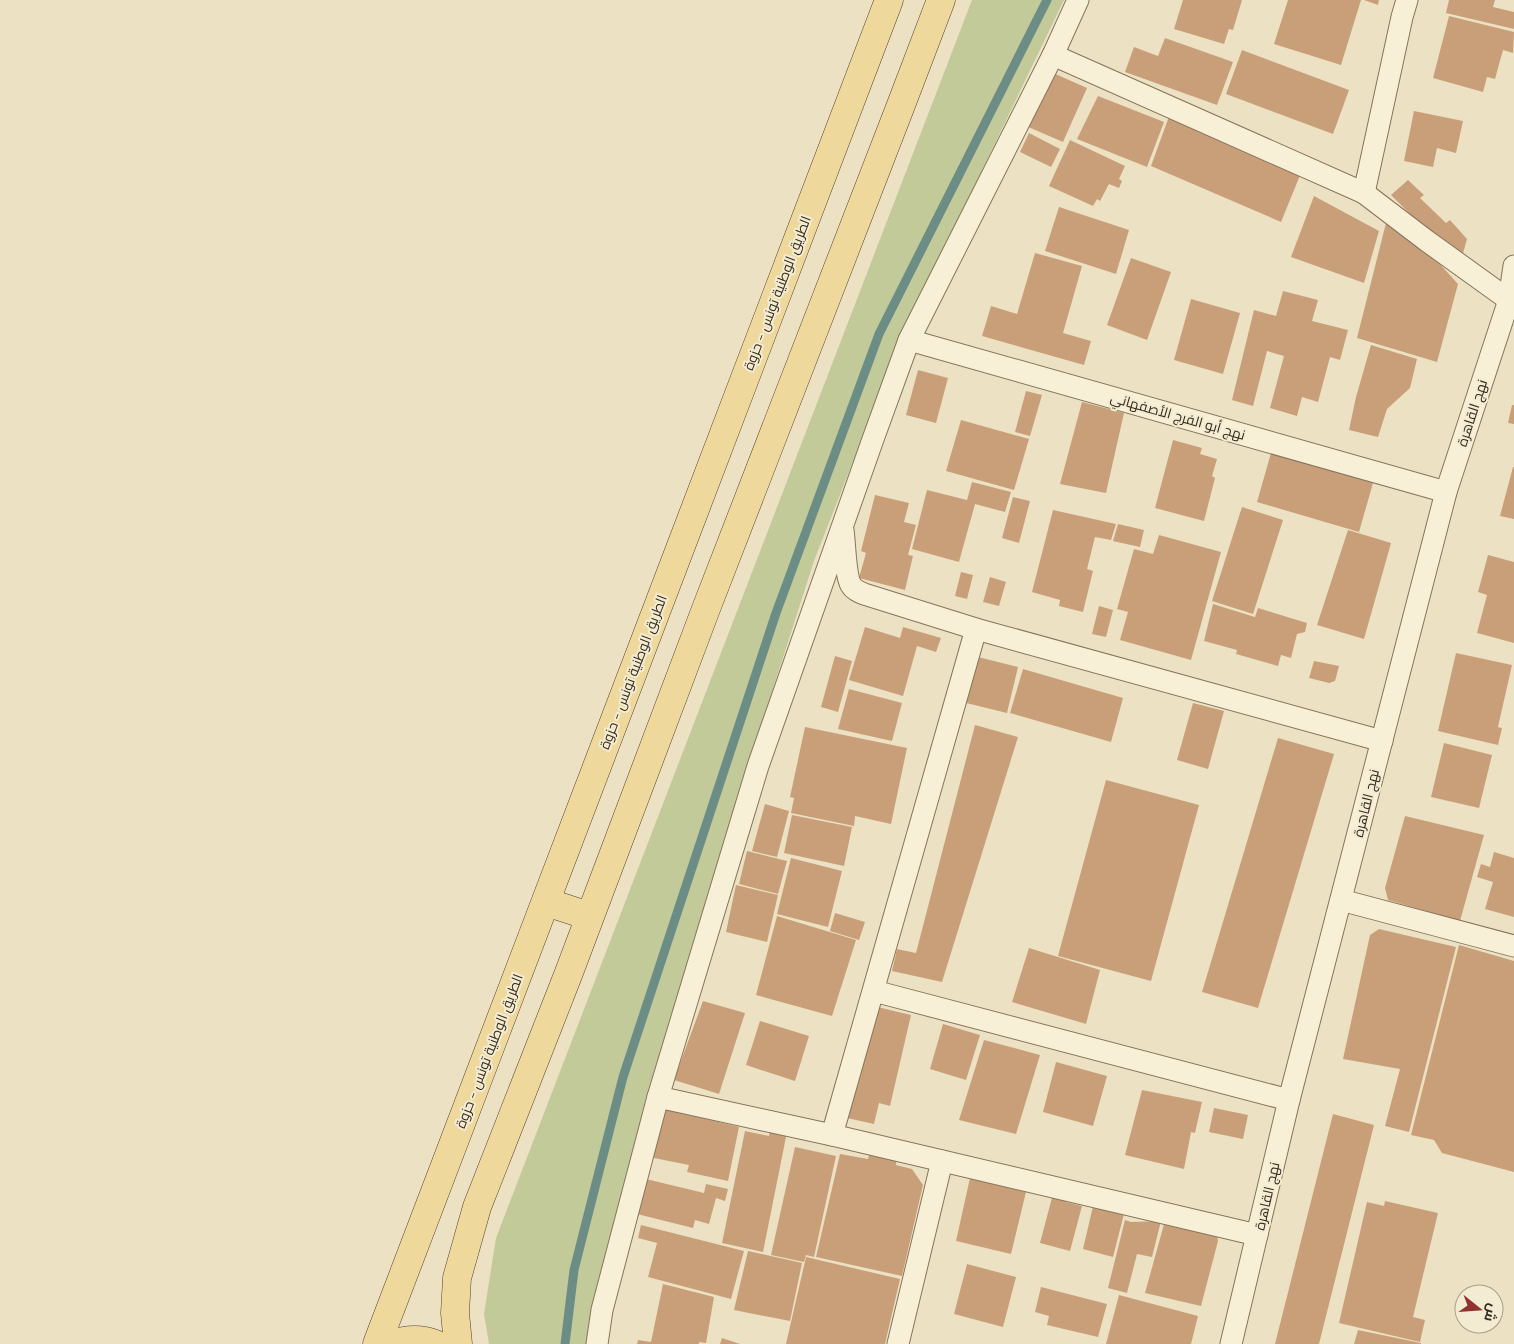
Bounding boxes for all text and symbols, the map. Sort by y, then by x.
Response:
street label: الطريق الوطنية تونس - حزوة [738,213,815,373]
street label: نهج القاهرة [1452,377,1491,449]
street label: نهج أبو الفرج الأصفهاني [1108,387,1248,447]
street label: الطريق الوطنية تونس - حزوة [594,592,671,752]
street label: نهج القاهرة [1348,767,1383,839]
street label: الطريق الوطنية تونس - حزوة [450,971,527,1131]
street label: نهج القاهرة [1249,1160,1284,1232]
north arrow [1454,1284,1504,1334]
text: ش [1480,1302,1504,1324]

